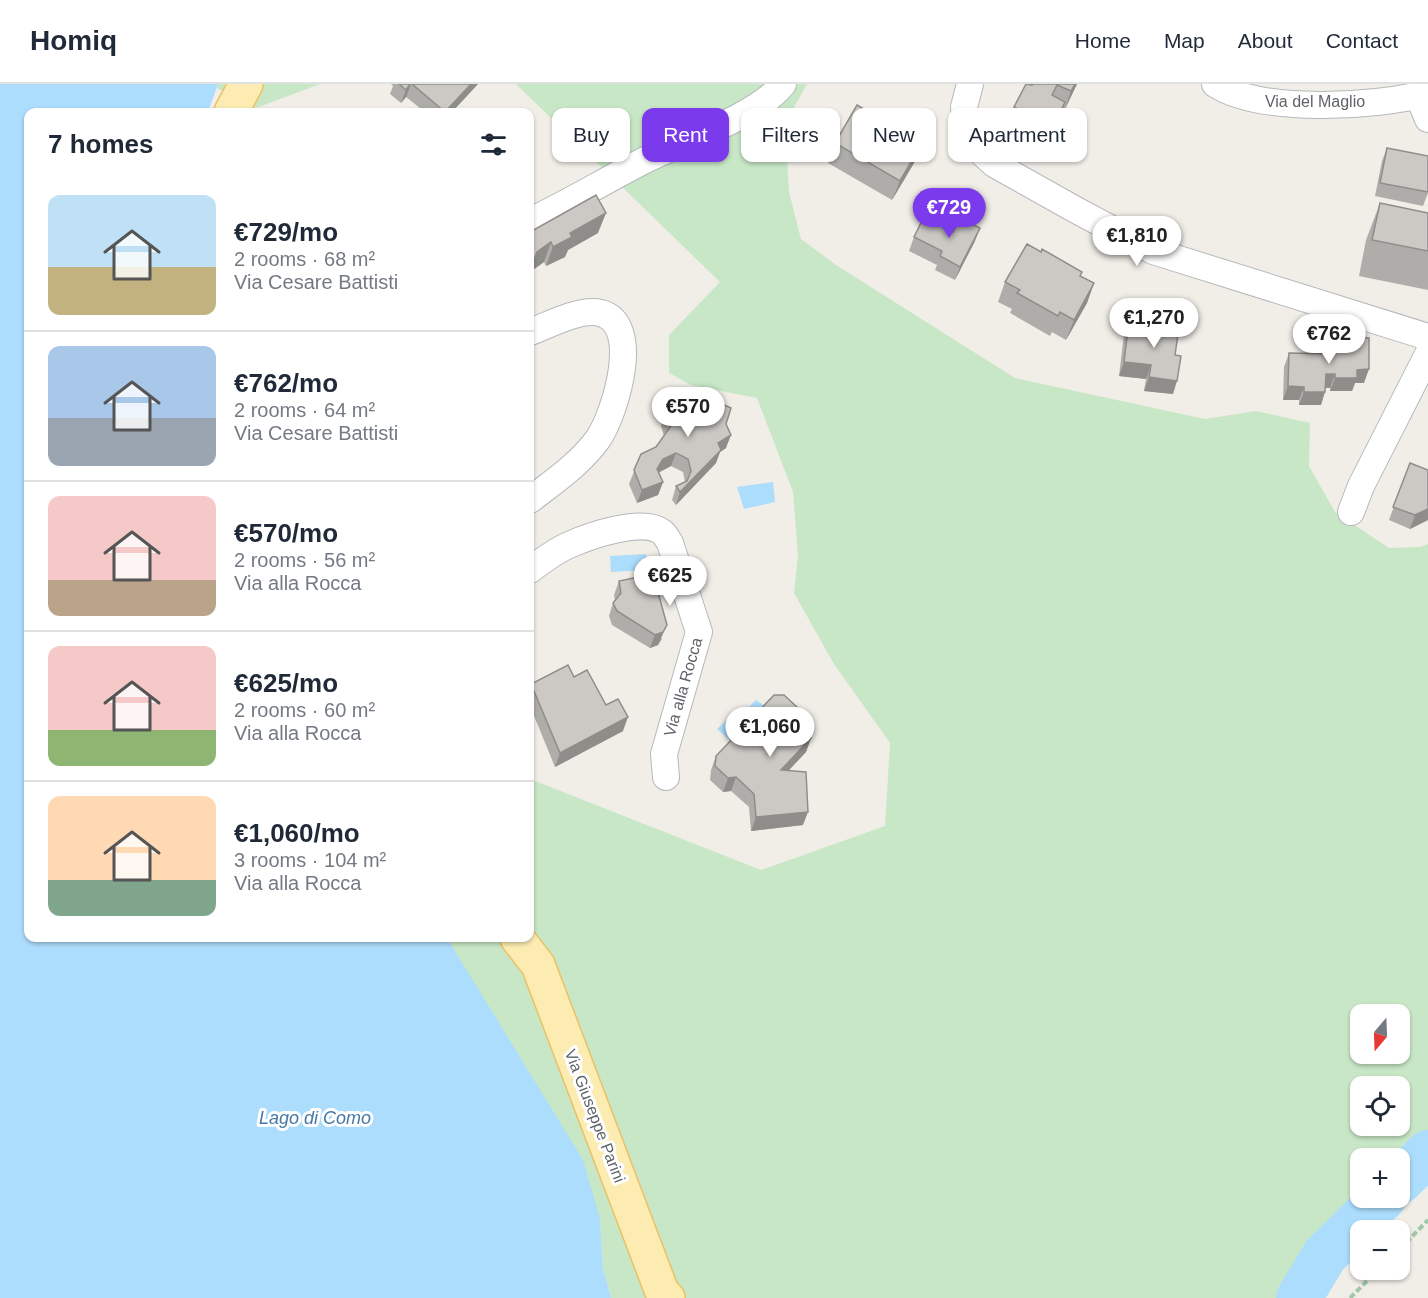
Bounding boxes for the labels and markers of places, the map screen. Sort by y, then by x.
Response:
pin: €729 [913,188,985,239]
pin: €1,810 [1088,216,1186,267]
pin: €1,270 [1105,298,1203,349]
pin: €762 [1293,314,1365,365]
pin: €570 [652,387,724,438]
pin: €625 [634,556,706,607]
pin: €1,060 [721,707,819,758]

